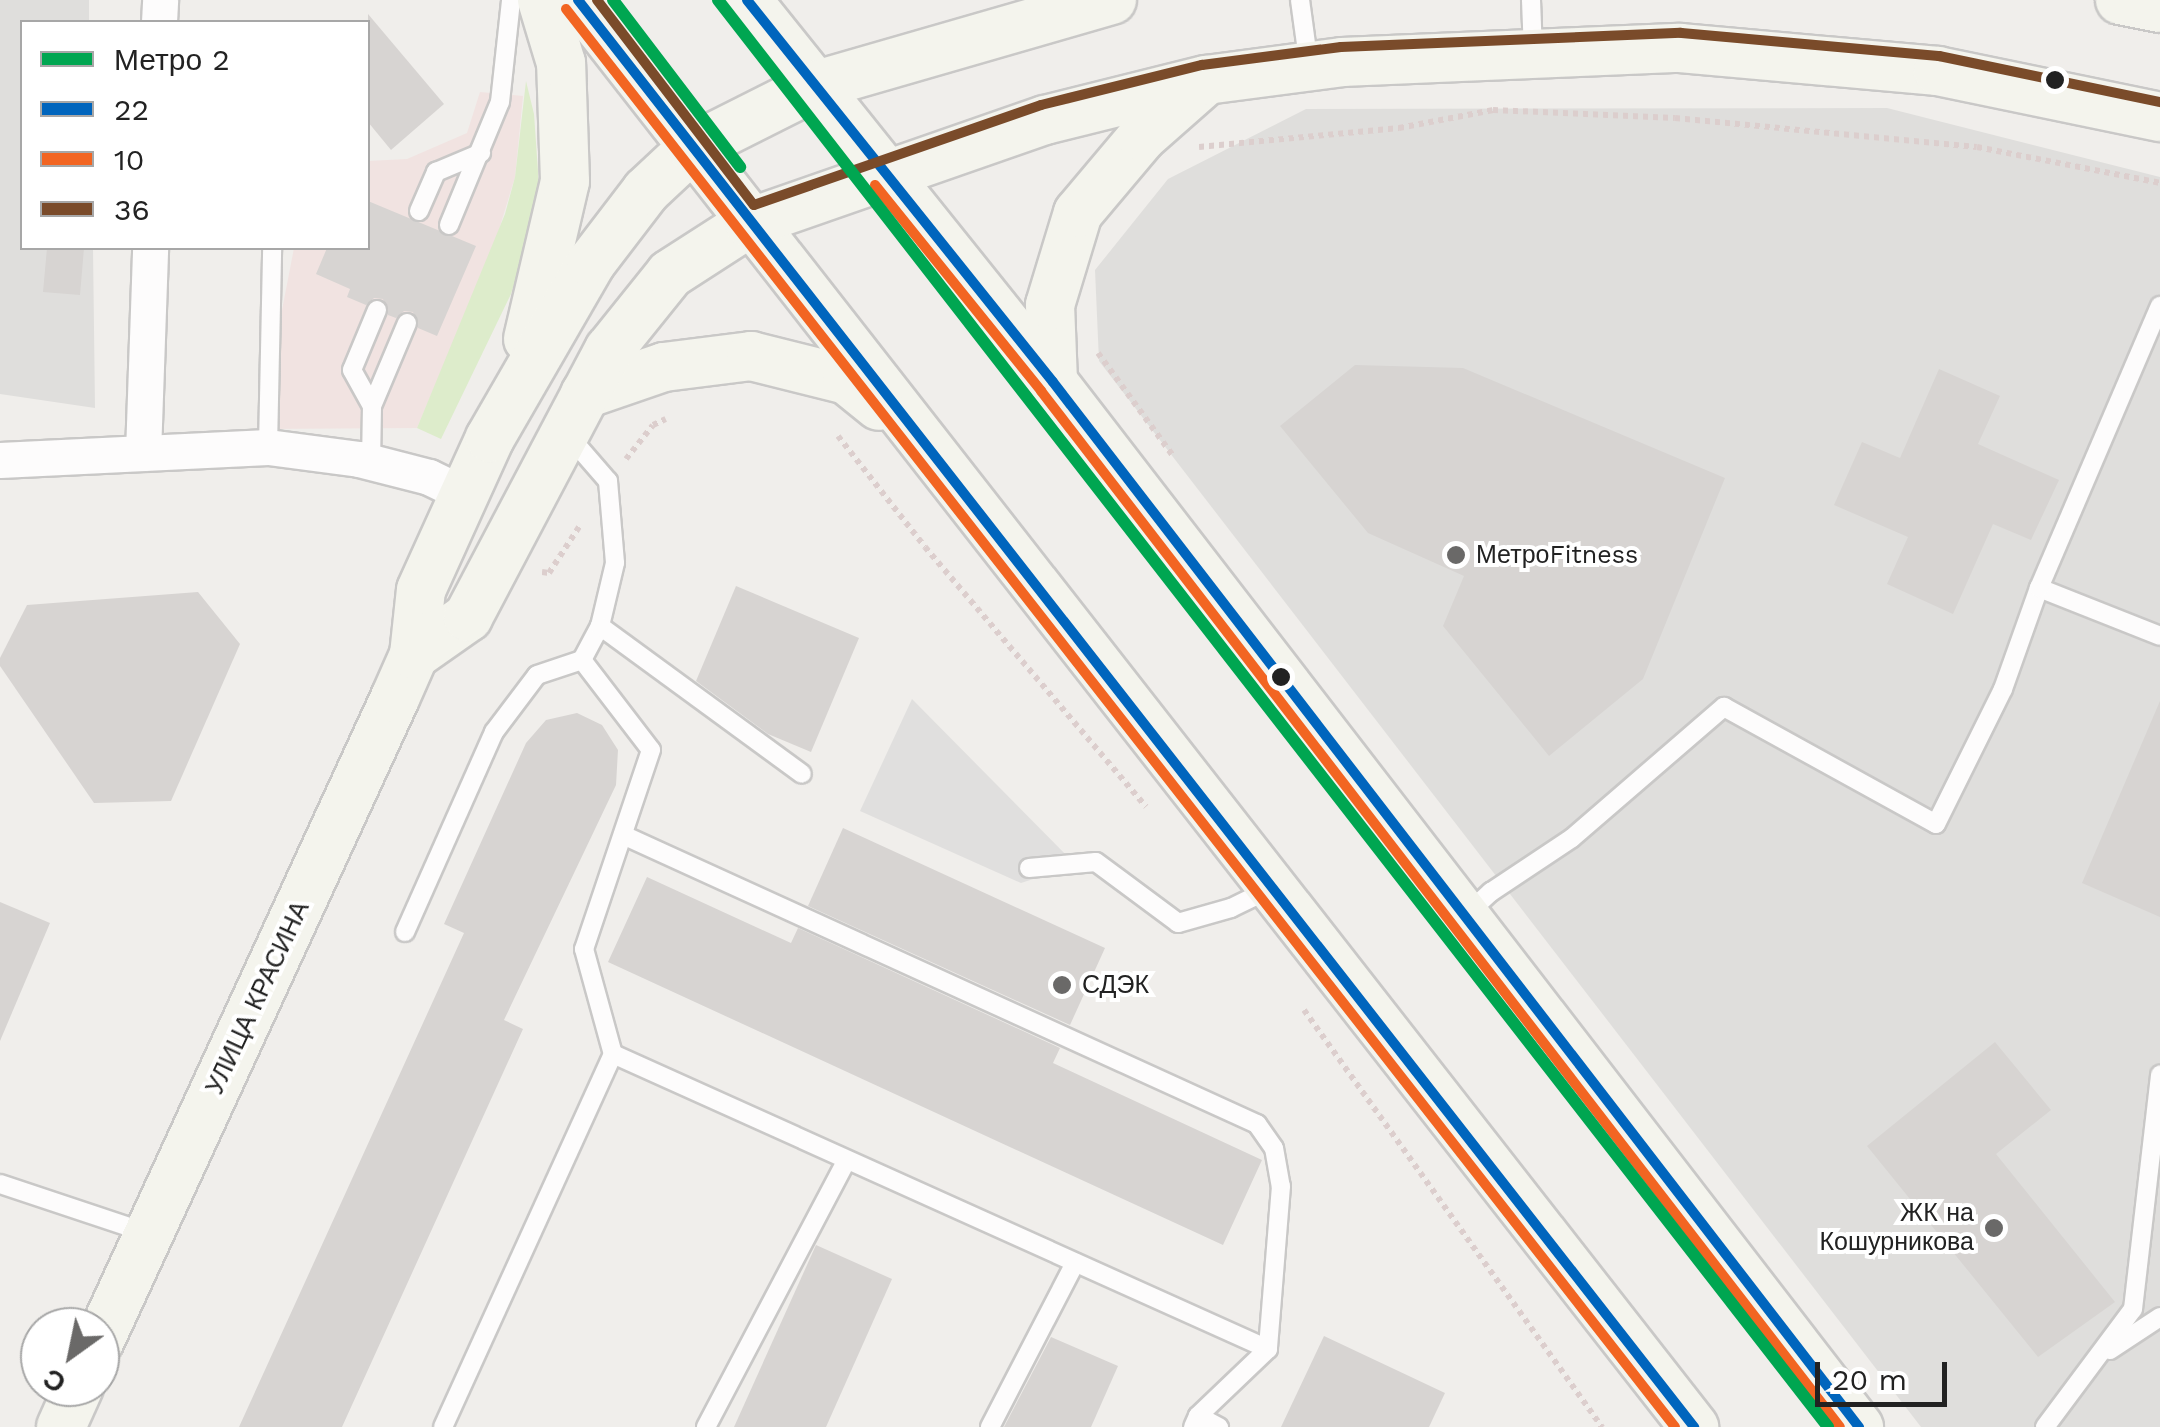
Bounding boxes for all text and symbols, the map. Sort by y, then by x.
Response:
legend [20,20,370,250]
text: Метро 2 [114,42,230,77]
unlabelled marker [2045,70,2065,90]
text: 22 [114,92,149,127]
text: 10 [114,142,144,177]
text: 36 [114,192,150,227]
place label: МетроFitness [1476,540,1638,570]
marker: МетроFitness [1445,544,1467,566]
unlabelled marker [1271,667,1291,687]
street label: УЛИЦА КРАСИНА [200,897,316,1099]
place label: СДЭК [1082,970,1149,1000]
marker: СДЭК [1051,974,1073,996]
place label: ЖК на Кошурникова [1820,1199,1974,1258]
marker: ЖК на Кошурникова [1983,1217,2005,1239]
north arrow [20,1307,120,1407]
scale bar [1820,1342,1952,1404]
text: С [37,1362,72,1400]
text: 20 m [1832,1362,1907,1397]

